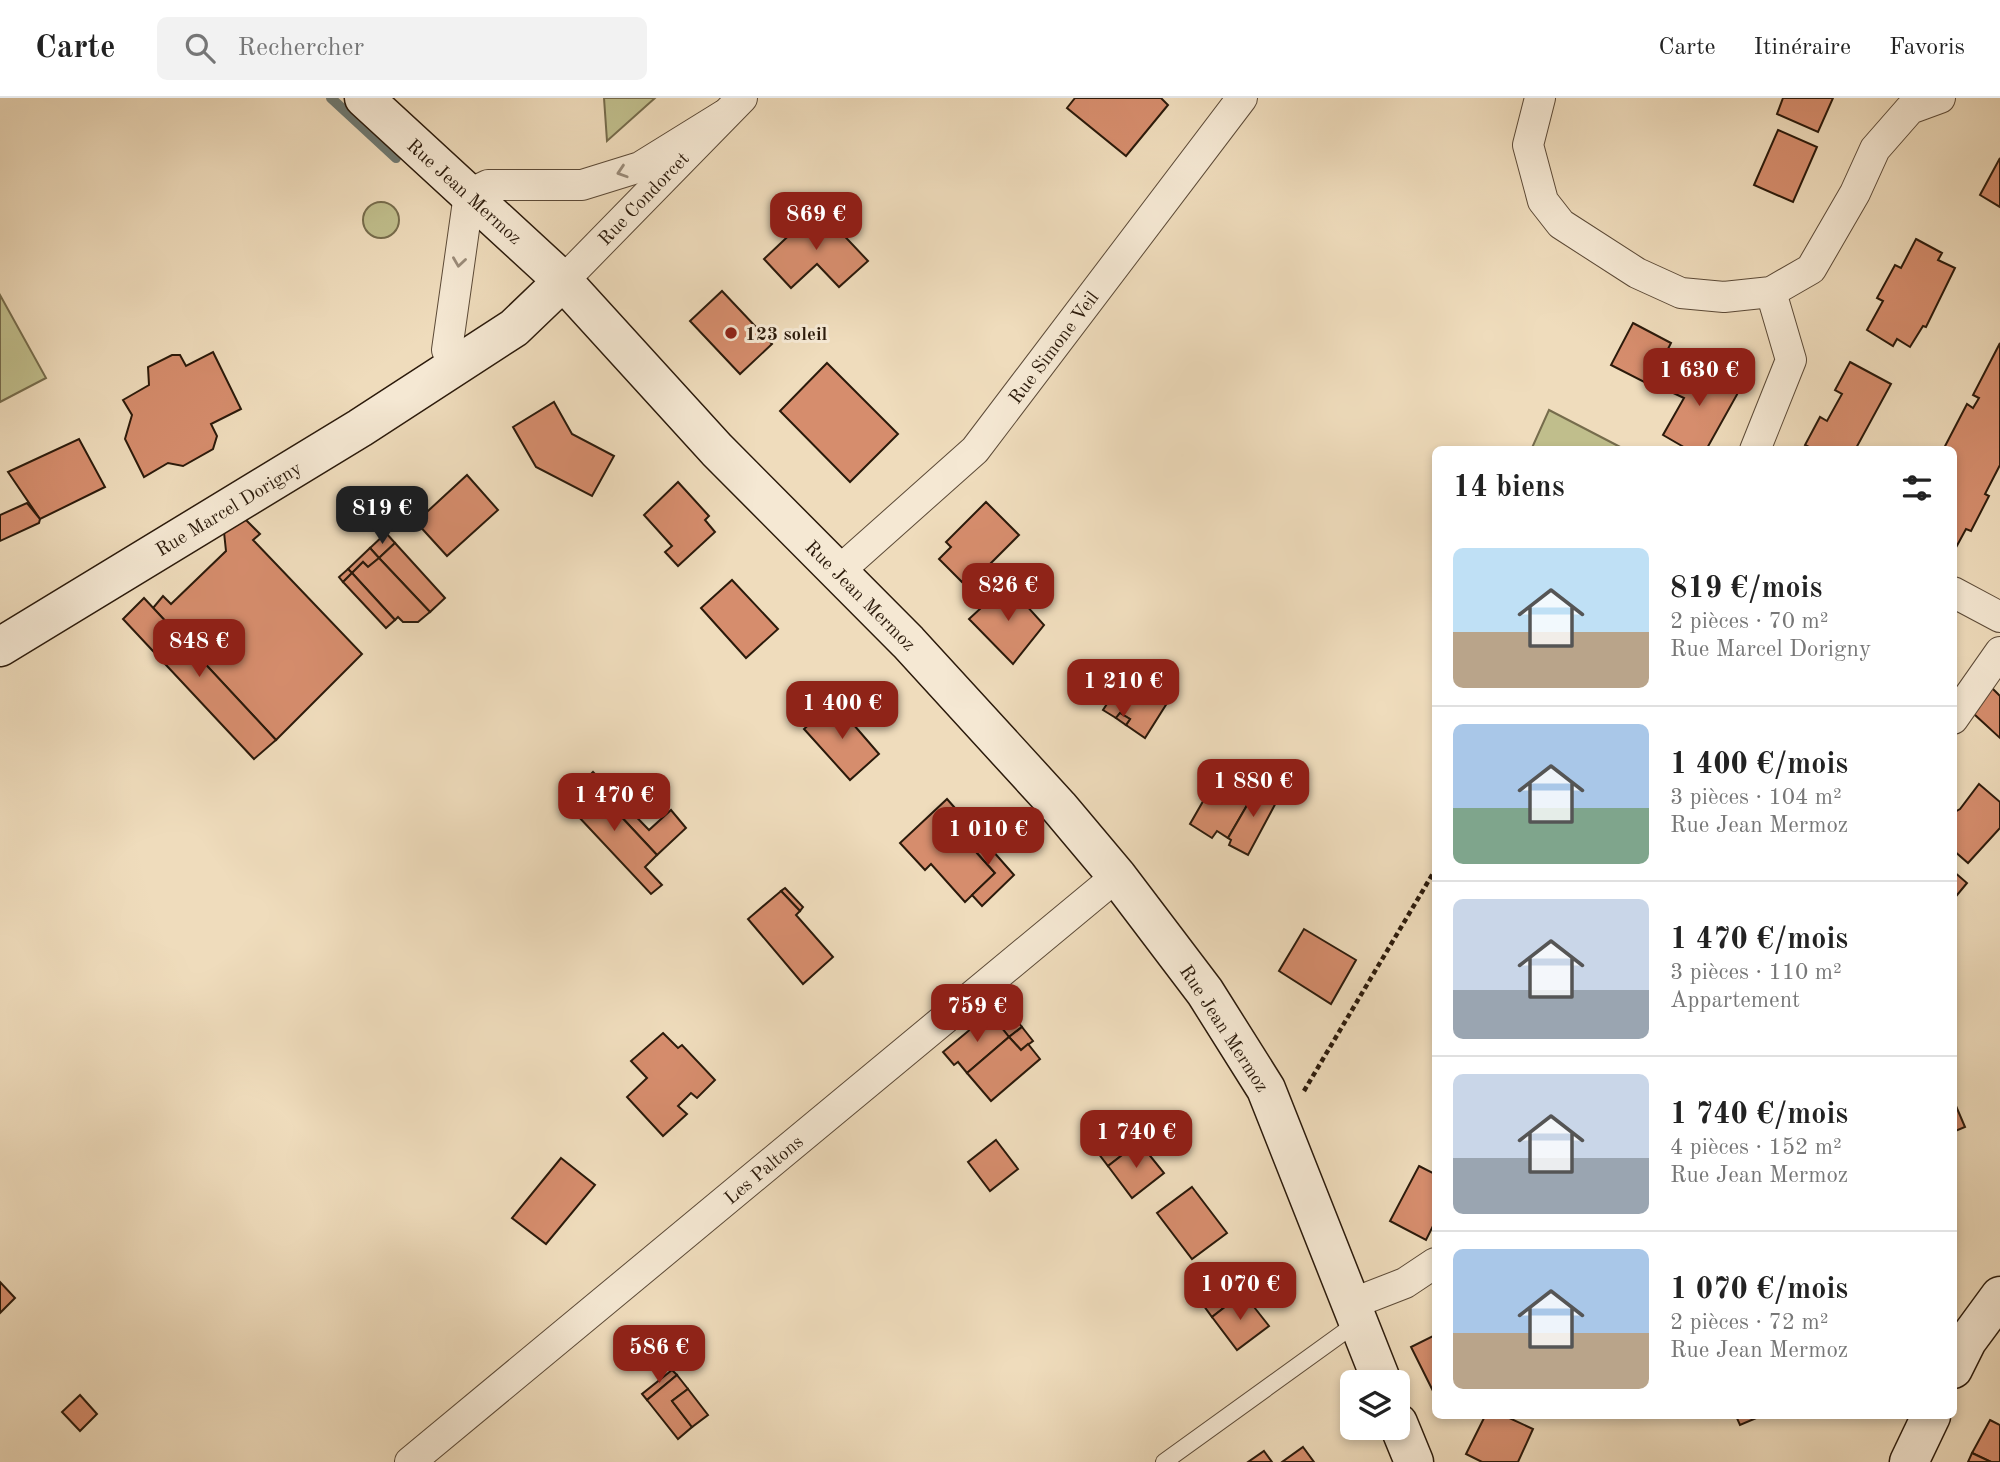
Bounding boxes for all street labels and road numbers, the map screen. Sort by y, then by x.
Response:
street label: Rue Jean Mermoz [402,137,524,249]
street label: Rue Condorcet [596,150,694,250]
street label: Rue Simone Veil [1007,289,1103,408]
street label: Rue Marcel Dorigny [153,459,305,561]
street label: Rue Jean Mermoz [801,538,918,655]
street label: Rue Jean Mermoz [1175,962,1271,1096]
street label: Les Paltons [722,1133,808,1209]

